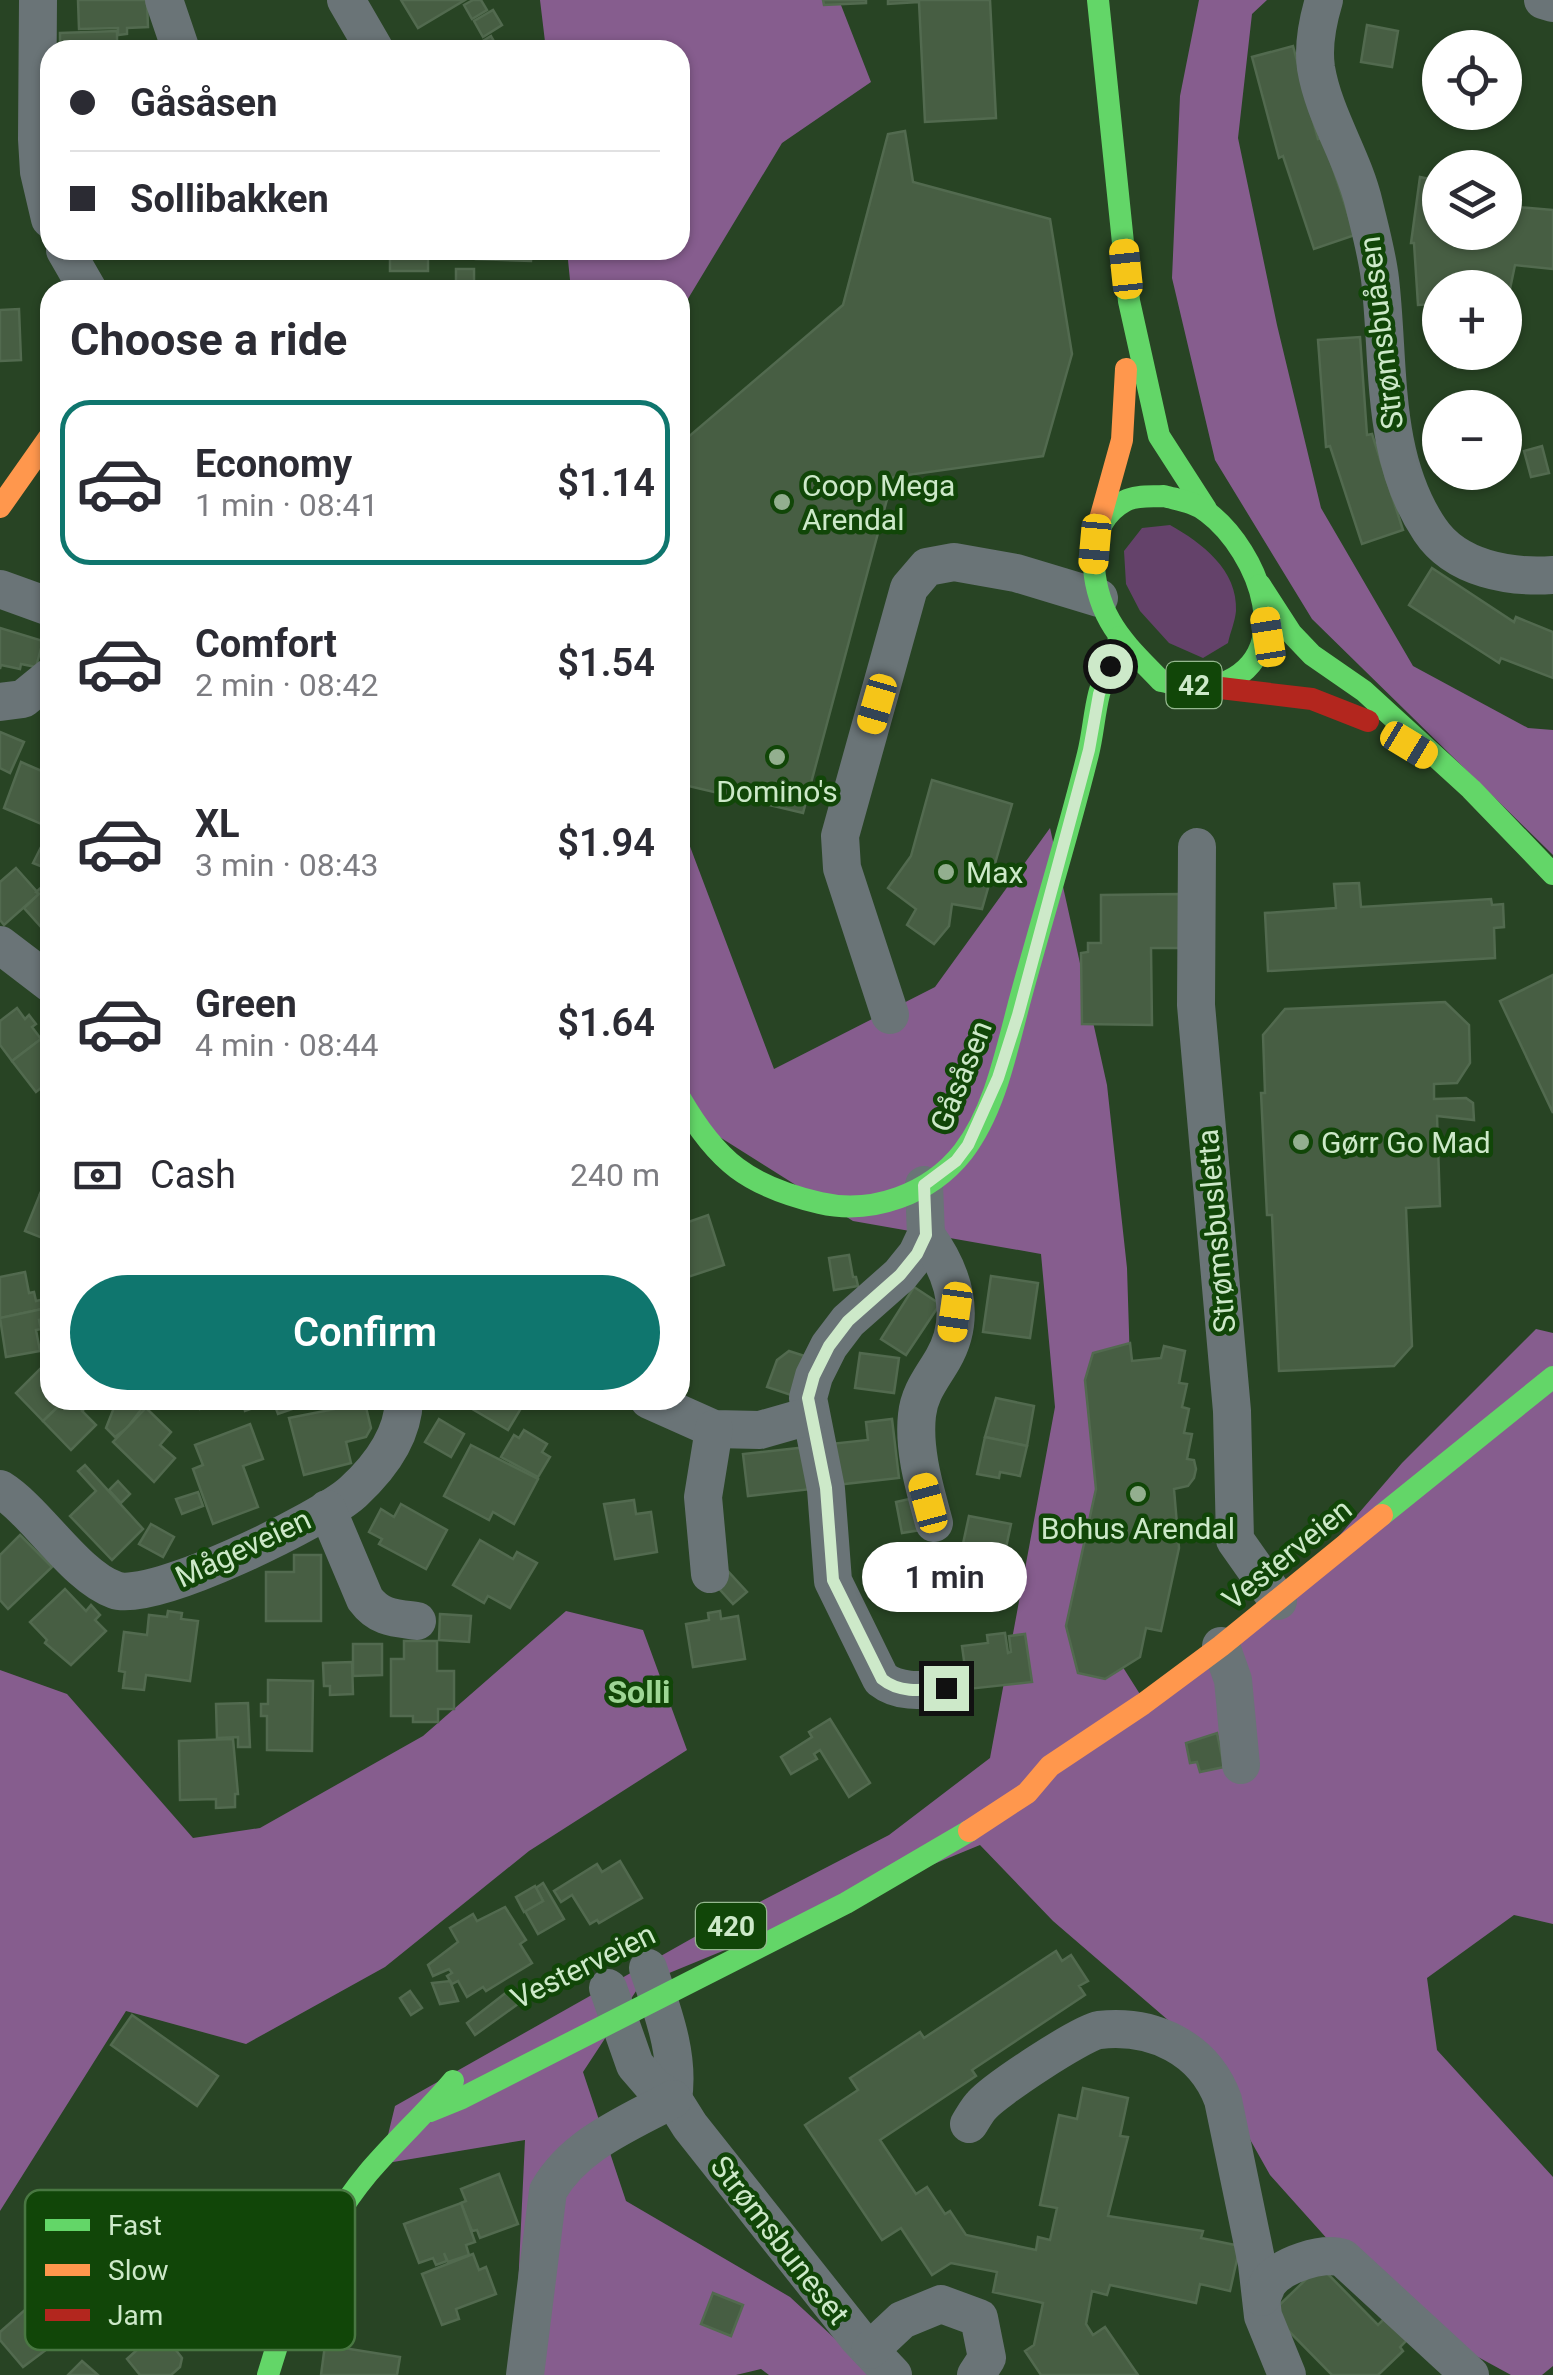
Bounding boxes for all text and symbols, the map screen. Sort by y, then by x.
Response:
map controls [1422,30,1522,490]
button: locate [1422,30,1522,130]
text: Gåsåsen [130,81,277,125]
button: layers [1422,150,1522,250]
text: Sollibakken [130,177,329,221]
street label: Strømsbuåsen [1352,234,1410,432]
car [1108,238,1144,300]
button: + [1422,270,1522,370]
text: Choose a ride [70,313,347,366]
button: − [1422,390,1522,490]
icon: car [75,438,165,528]
text: Economy [195,442,352,486]
text: $1.14 [557,461,655,505]
place label: Coop Mega Arendal [802,468,955,537]
text: 1 min · 08:41 [195,486,378,524]
marker: Coop Mega Arendal [771,491,793,513]
car [1077,513,1113,575]
car [1248,605,1288,669]
icon: car [75,618,165,708]
text: Comfort [195,622,337,666]
text: $1.54 [557,641,655,685]
route start [1088,644,1133,689]
road number: 42 [1166,662,1222,708]
text: 2 min · 08:42 [195,666,378,704]
car [854,671,900,737]
car [1376,717,1442,773]
marker: Domino's [766,746,788,768]
place label: Domino's [716,774,838,809]
icon: car [75,798,165,888]
text: XL [195,802,240,846]
text: $1.94 [557,821,655,865]
text: 3 min · 08:43 [195,846,378,884]
place label: Max [966,855,1024,890]
marker: Max [935,861,957,883]
icon: car [75,978,165,1068]
text: Green [195,982,297,1026]
text: $1.64 [557,1001,655,1045]
street label: Gåsåsen [923,1015,999,1137]
text: 4 min · 08:44 [195,1026,378,1064]
place label: Gørr Go Mad [1321,1125,1491,1160]
street label: Strømsbusletta [1190,1128,1242,1334]
marker: Gørr Go Mad [1290,1131,1312,1153]
icon: cash [70,1148,125,1203]
text: Cash [150,1153,236,1197]
text: 240 m [570,1156,660,1194]
button: Confirm [70,1275,660,1390]
car [936,1280,974,1344]
car [906,1470,950,1536]
marker: Bohus Arendal [1127,1483,1149,1505]
street label: Vesterveien [1215,1491,1359,1617]
street label: Mågeveien [170,1501,316,1595]
place label: Bohus Arendal [1041,1511,1235,1546]
callout: 1 min [864,1543,1028,1613]
text: 1 min [904,1558,985,1596]
route end [924,1666,969,1711]
district label: Solli [607,1673,671,1711]
road number: 420 [696,1903,766,1949]
street label: Vesterveien [505,1916,661,2016]
street label: Strømsbuneset [704,2149,856,2331]
legend [25,2190,355,2350]
text: Fast [108,2209,162,2242]
text: Slow [108,2254,168,2287]
text: Jam [108,2299,163,2332]

